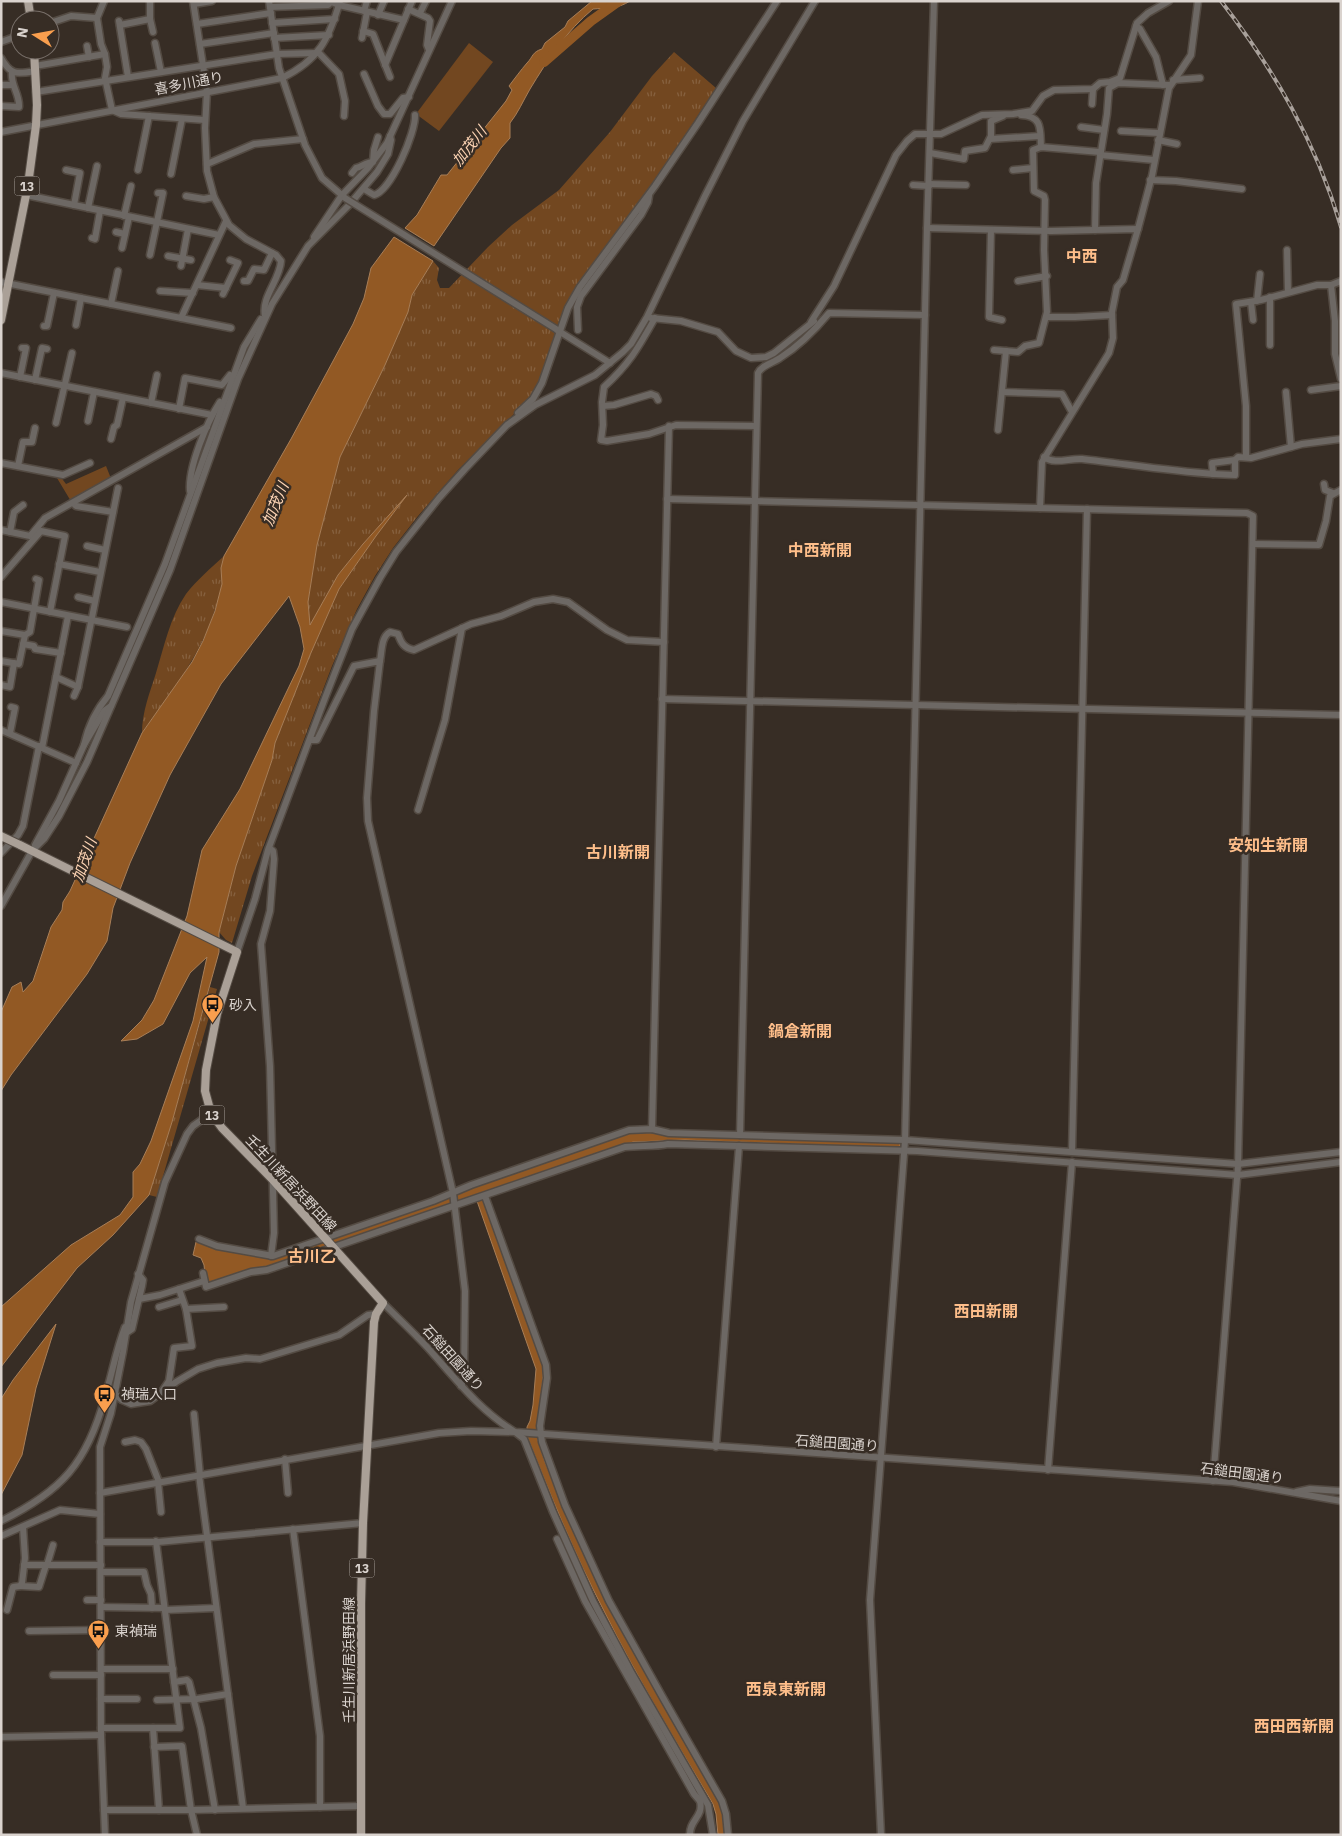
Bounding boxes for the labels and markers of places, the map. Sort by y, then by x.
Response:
bus stop icon: 砂入 [201,993,225,1024]
place label: 砂入 [229,996,257,1014]
bus stop icon: 禎瑞入口 [93,1382,117,1413]
place label: 禎瑞入口 [121,1385,177,1403]
bus stop icon: 東禎瑞 [87,1619,111,1650]
place label: 東禎瑞 [115,1622,157,1640]

